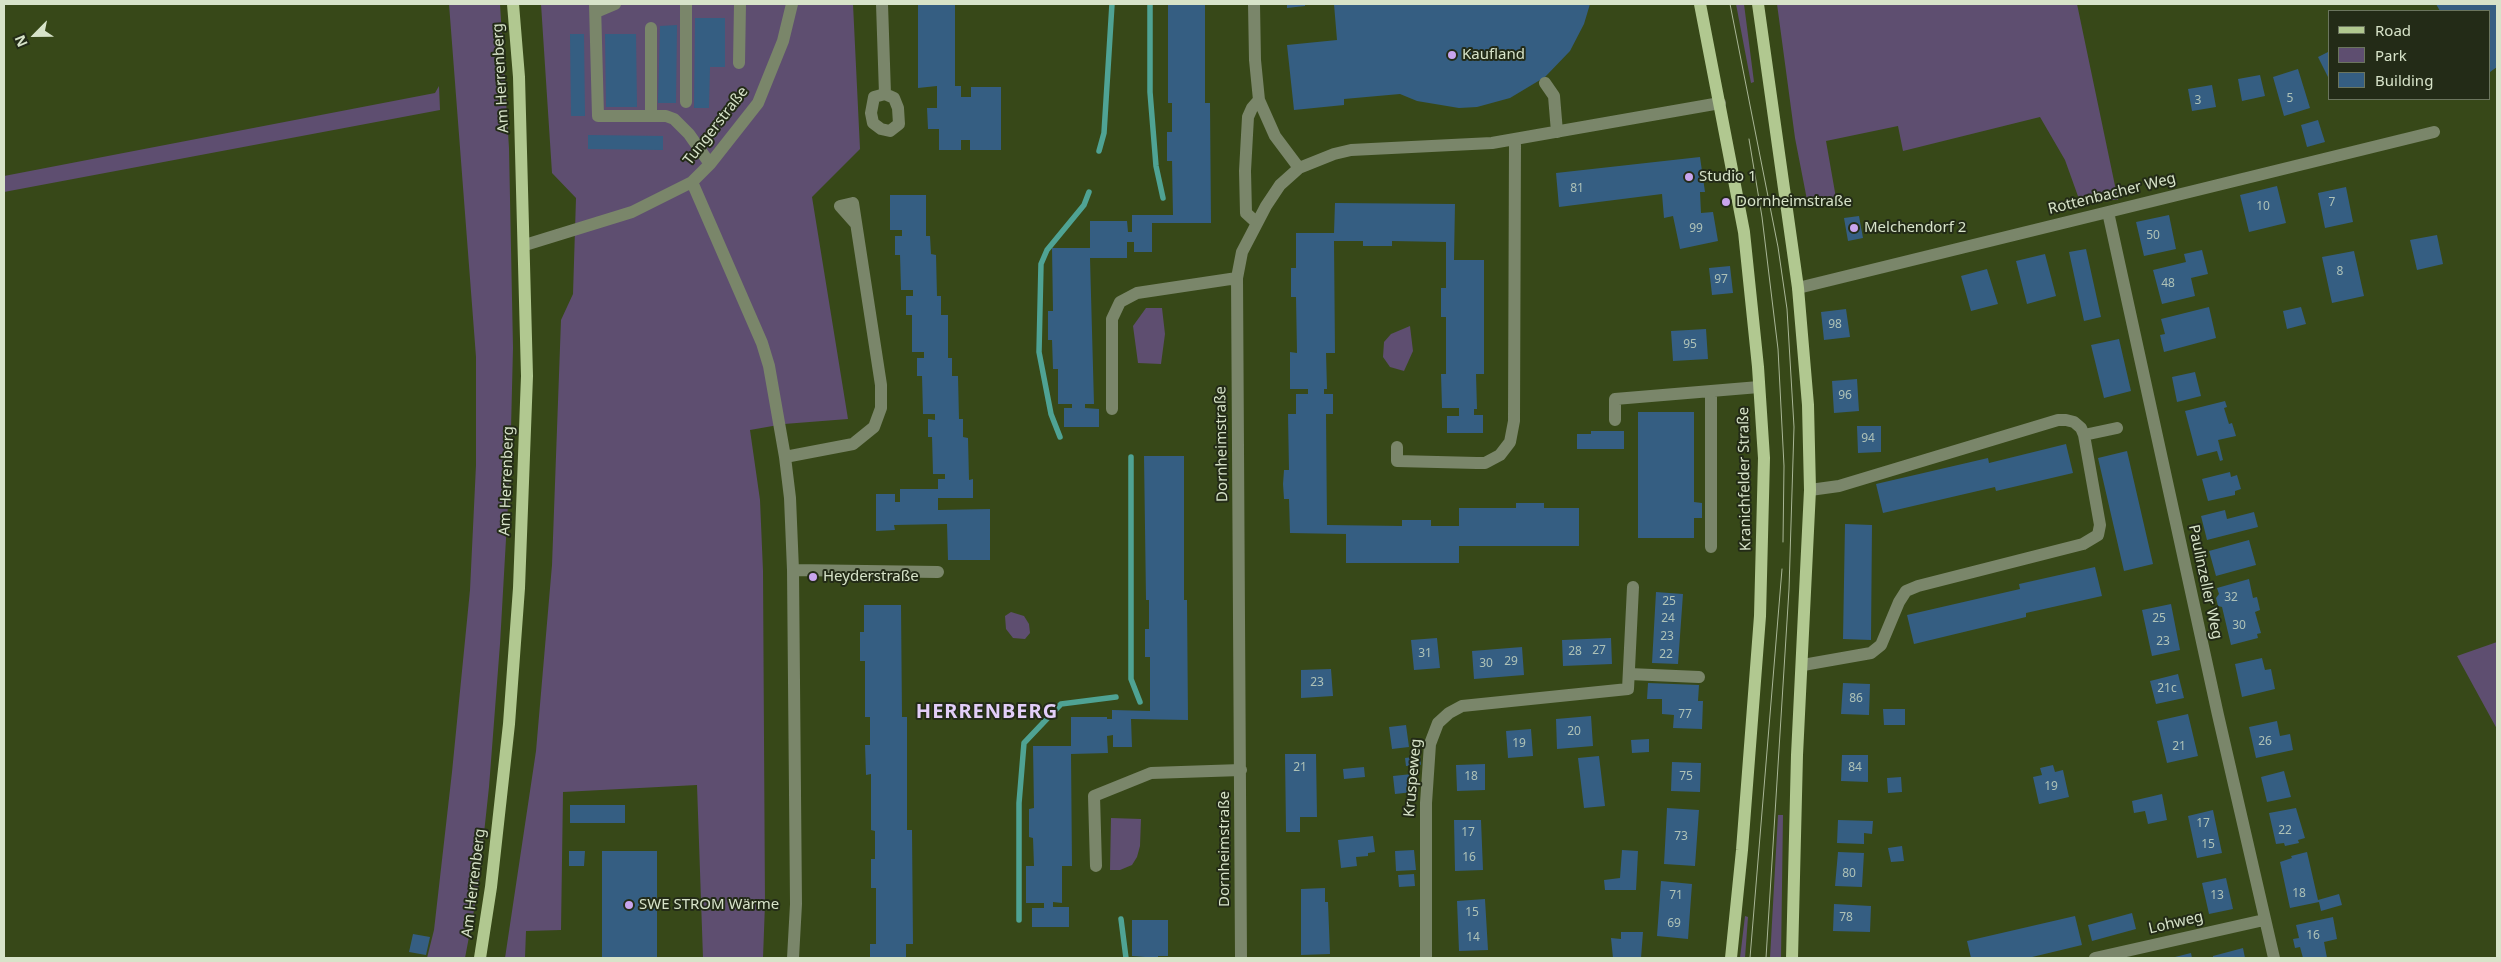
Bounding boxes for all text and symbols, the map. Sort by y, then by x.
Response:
north arrow [10,10,60,60]
legend [2328,10,2491,100]
text: Road [2375,20,2411,40]
street label: Am Herrenberg [489,23,513,133]
text: N [10,32,32,50]
text: Park [2375,45,2407,65]
place label: Kaufland [1462,46,1525,64]
marker: Kaufland [1446,49,1458,61]
text: Building [2375,70,2433,90]
street label: Tungerstraße [680,83,752,169]
house number: 5 [2287,92,2293,106]
house number: 3 [2195,94,2201,108]
place label: Studio 1 [1699,168,1757,186]
street label: Rottenbacher Weg [2046,169,2178,219]
marker: Studio 1 [1683,171,1695,183]
house number: 81 [1570,182,1584,196]
place label: Dornheimstraße [1736,193,1852,211]
marker: Dornheimstraße [1720,196,1732,208]
house number: 7 [2329,196,2335,210]
house number: 10 [2256,200,2270,214]
place label: Melchendorf 2 [1864,219,1966,237]
house number: 99 [1689,222,1703,236]
marker: Melchendorf 2 [1848,222,1860,234]
house number: 50 [2146,229,2160,243]
house number: 8 [2337,265,2343,279]
house number: 97 [1714,273,1728,287]
house number: 48 [2161,277,2175,291]
house number: 98 [1828,318,1842,332]
house number: 95 [1683,338,1697,352]
street label: Dornheimstraße [1212,386,1232,502]
house number: 96 [1838,389,1852,403]
street label: Kranichfelder Straße [1735,407,1755,551]
street label: Am Herrenberg [496,426,518,536]
house number: 94 [1861,432,1875,446]
street label: Paulinzeller Weg [2184,523,2226,641]
place label: Heyderstraße [823,568,919,586]
marker: Heyderstraße [807,571,819,583]
house number: 32 [2224,591,2238,605]
house number: 25 [1662,595,1676,609]
house number: 24 [1661,612,1675,626]
house number: 25 [2152,612,2166,626]
house number: 30 [2232,619,2246,633]
house number: 23 [1660,630,1674,644]
house number: 23 [2156,635,2170,649]
house number: 27 [1592,644,1606,658]
house number: 28 [1568,645,1582,659]
house number: 31 [1418,647,1432,661]
house number: 22 [1659,648,1673,662]
house number: 29 [1504,655,1518,669]
house number: 30 [1479,657,1493,671]
house number: 23 [1310,676,1324,690]
house number: 21c [2157,682,2177,696]
house number: 86 [1849,692,1863,706]
district label: HERRENBERG [915,700,1059,724]
house number: 77 [1678,708,1692,722]
house number: 20 [1567,725,1581,739]
house number: 26 [2258,735,2272,749]
house number: 19 [1512,737,1526,751]
street label: Kruspeweg [1401,738,1425,818]
house number: 21 [2172,740,2186,754]
house number: 21 [1293,761,1307,775]
house number: 84 [1848,761,1862,775]
house number: 18 [1464,770,1478,784]
house number: 75 [1679,770,1693,784]
house number: 19 [2044,780,2058,794]
street label: Dornheimstraße [1216,791,1234,907]
house number: 17 [2196,817,2210,831]
house number: 22 [2278,824,2292,838]
house number: 17 [1461,826,1475,840]
street label: Am Herrenberg [458,827,490,939]
house number: 73 [1674,830,1688,844]
house number: 15 [2201,838,2215,852]
house number: 16 [1462,851,1476,865]
house number: 80 [1842,867,1856,881]
house number: 18 [2292,887,2306,901]
house number: 71 [1669,889,1683,903]
house number: 13 [2210,889,2224,903]
place label: SWE STROM Wärme [639,896,779,914]
marker: SWE STROM Wärme [623,899,635,911]
house number: 15 [1465,906,1479,920]
street label: Lohweg [2147,908,2205,938]
house number: 78 [1839,911,1853,925]
house number: 69 [1667,917,1681,931]
house number: 16 [2306,929,2320,943]
house number: 14 [1466,931,1480,945]

